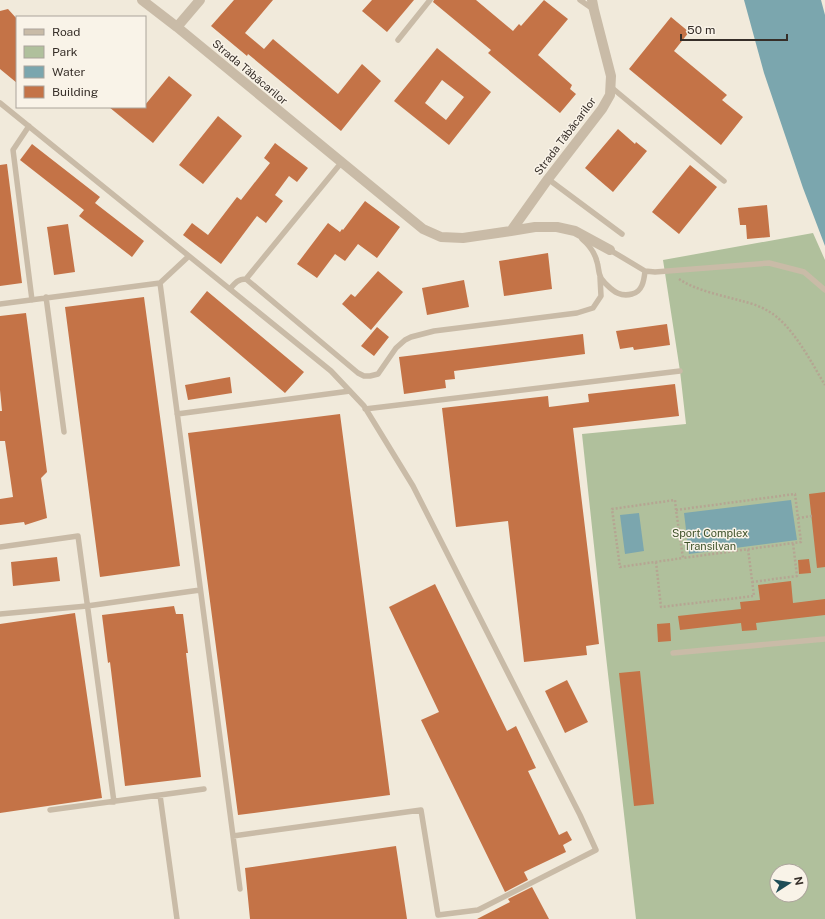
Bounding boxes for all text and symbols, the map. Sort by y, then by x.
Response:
legend [16,16,146,108]
scale bar [681,16,787,42]
text: 50 m [687,23,715,37]
text: Road [52,25,80,39]
street label: Strada Tăbăcarilor [210,37,290,107]
text: Park [52,45,78,59]
text: Water [52,65,86,79]
text: Building [52,85,98,99]
street label: Strada Tăbăcarilor [532,95,598,177]
park label: Sport Complex Transilvan [672,527,748,552]
north arrow [769,863,809,903]
text: N [792,875,806,886]

